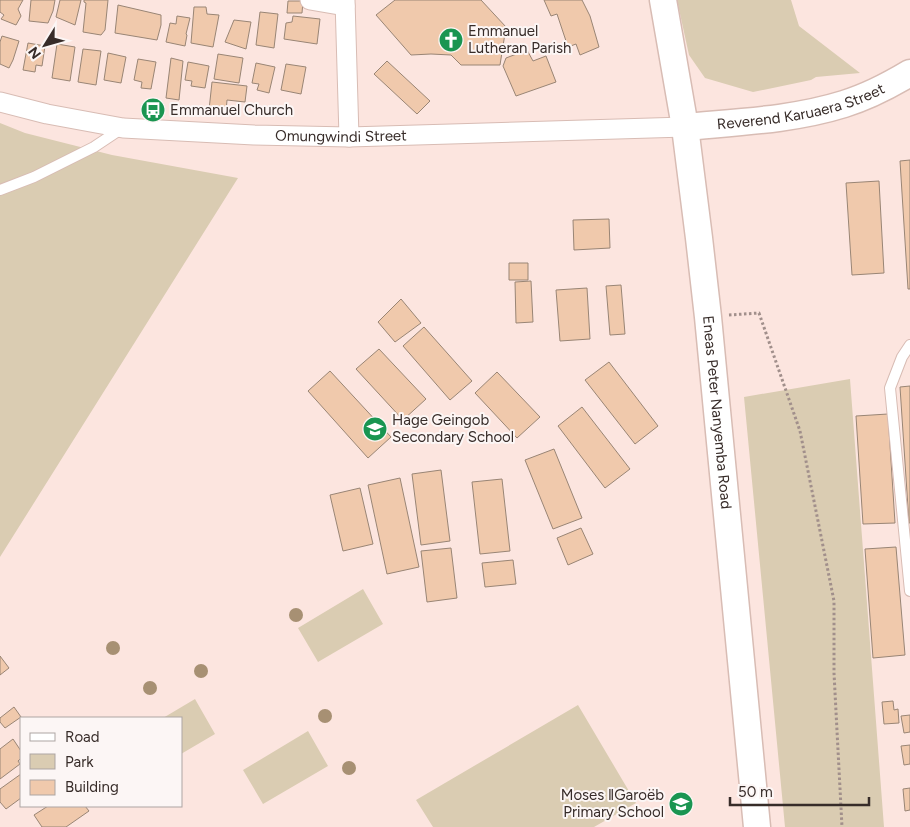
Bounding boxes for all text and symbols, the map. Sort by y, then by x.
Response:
north arrow [20,20,70,70]
place label: Emmanuel Lutheran Parish [468,22,571,57]
church icon: Emmanuel Lutheran Parish [438,27,464,53]
text: N [25,43,45,62]
street label: Reverend Karuaera Street [716,79,888,133]
bus stop icon: Emmanuel Church [140,97,166,123]
place label: Emmanuel Church [170,101,293,119]
street label: Omungwindi Street [275,126,407,146]
street label: Eneas Peter Nanyemba Road [699,315,735,510]
place label: Hage Geingob Secondary School [392,411,514,446]
school or university icon: Hage Geingob Secondary School [362,416,388,442]
legend [20,717,182,807]
text: Road [65,728,100,746]
text: Park [65,753,94,771]
scale bar [730,774,869,806]
text: Building [65,778,119,796]
text: 50 m [738,783,773,801]
place label: Moses ǁGaroëb Primary School [561,786,664,821]
school or university icon: Moses ǁGaroëb Primary School [668,791,694,817]

